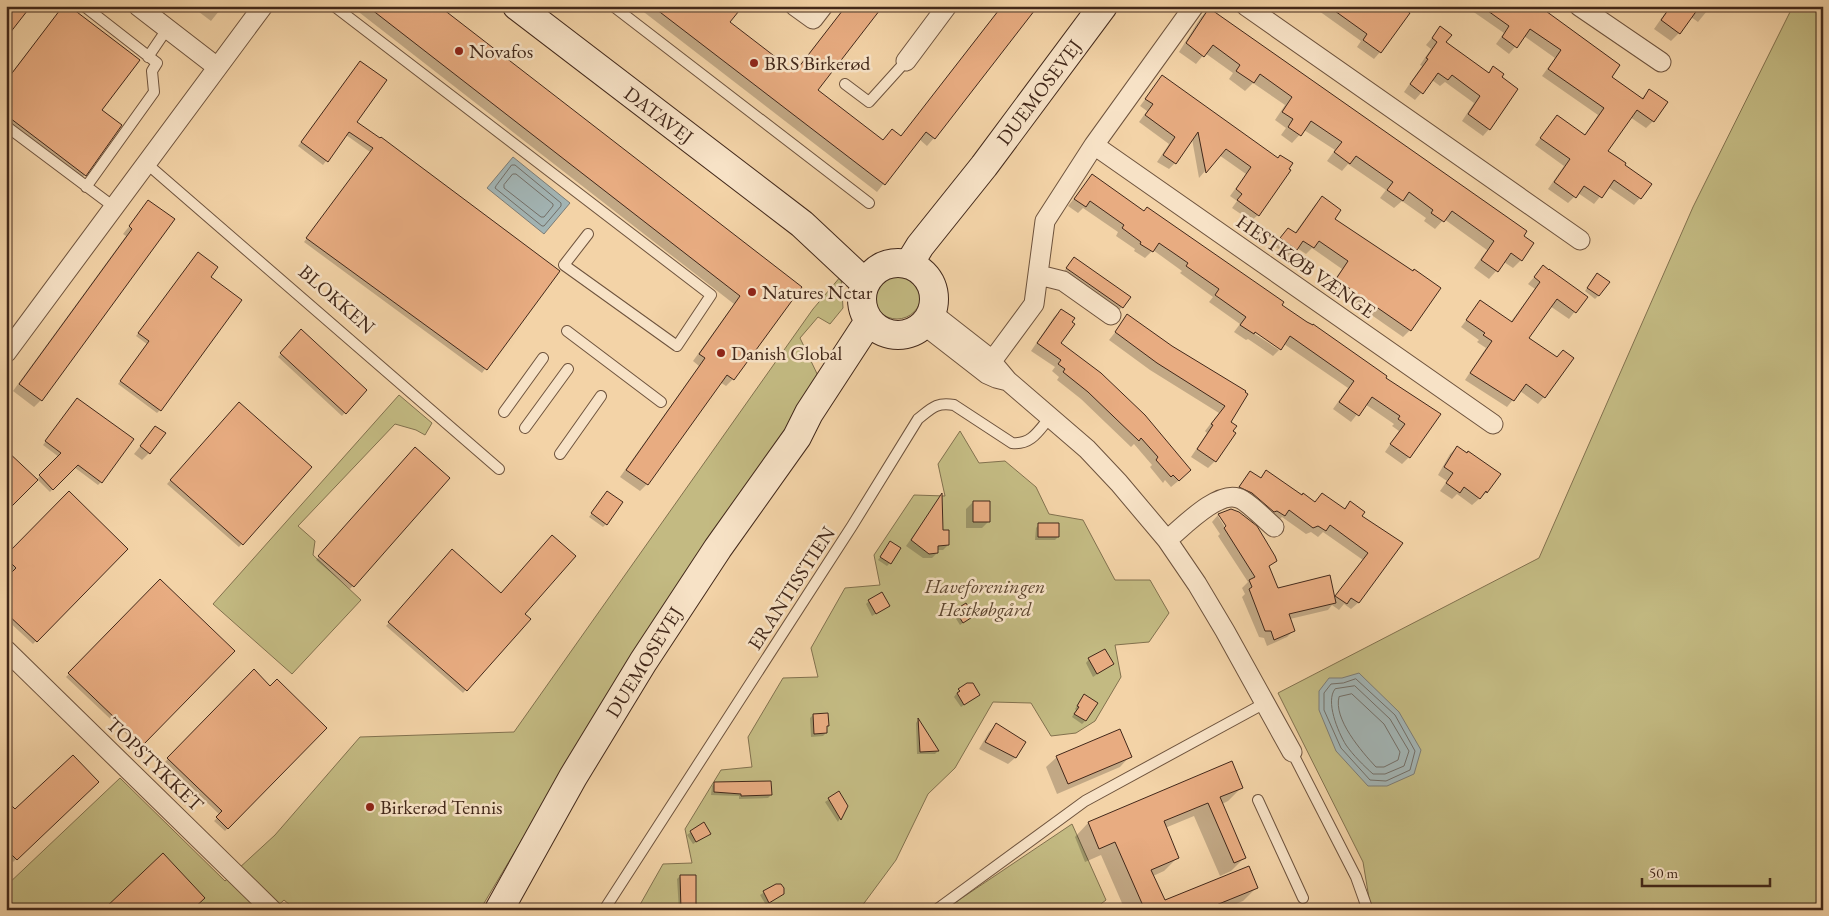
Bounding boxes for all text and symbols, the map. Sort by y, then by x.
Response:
street label: DUEMOSEVEJ [991,34,1087,150]
place label: Novafos [469,38,533,64]
marker: Novafos [453,45,465,57]
place label: BRS Birkerød [764,50,871,76]
marker: BRS Birkerød [748,57,760,69]
street label: DATAVEJ [619,80,699,150]
street label: HESTKØB VÆNGE [1231,208,1381,324]
street label: BLOKKEN [293,259,381,339]
place label: Natures Nctar [762,279,873,305]
marker: Natures Nctar [746,286,758,298]
place label: Danish Global [731,340,842,366]
marker: Danish Global [715,347,727,359]
street label: ERANTISSTIEN [741,521,841,655]
park label: Haveforeningen Hestkøbgård [924,573,1045,622]
street label: DUEMOSEVEJ [599,601,689,723]
street label: TOPSTYKKET [101,711,210,817]
place label: Birkerød Tennis [380,794,503,820]
marker: Birkerød Tennis [364,801,376,813]
scale bar [1642,856,1769,888]
text: 50 m [1649,863,1678,882]

